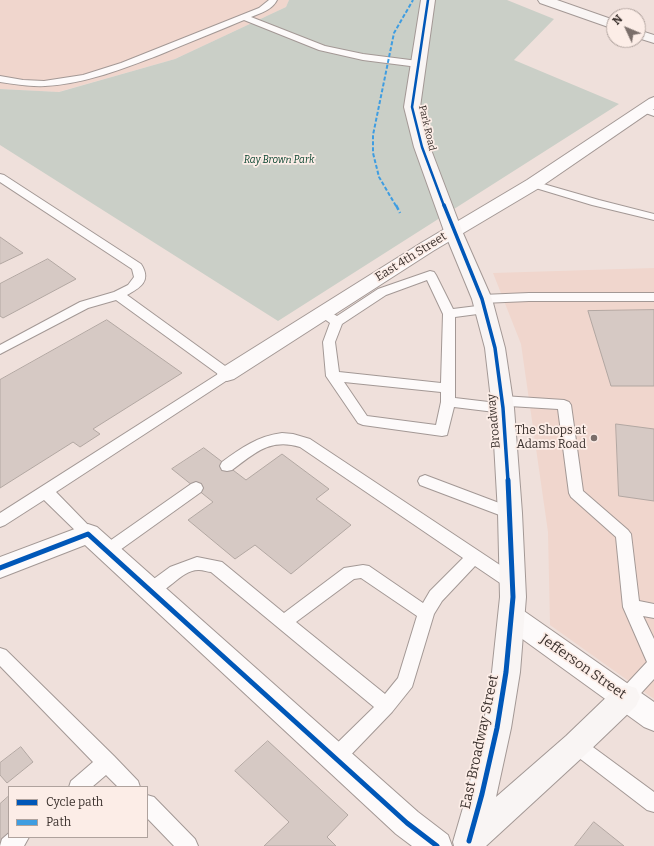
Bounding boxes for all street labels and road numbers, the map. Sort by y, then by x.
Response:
street label: Park Road [416,104,438,152]
street label: East 4th Street [373,229,449,285]
street label: Broadway [484,393,504,449]
street label: Jefferson Street [537,631,629,703]
street label: East Broadway Street [458,673,502,811]

